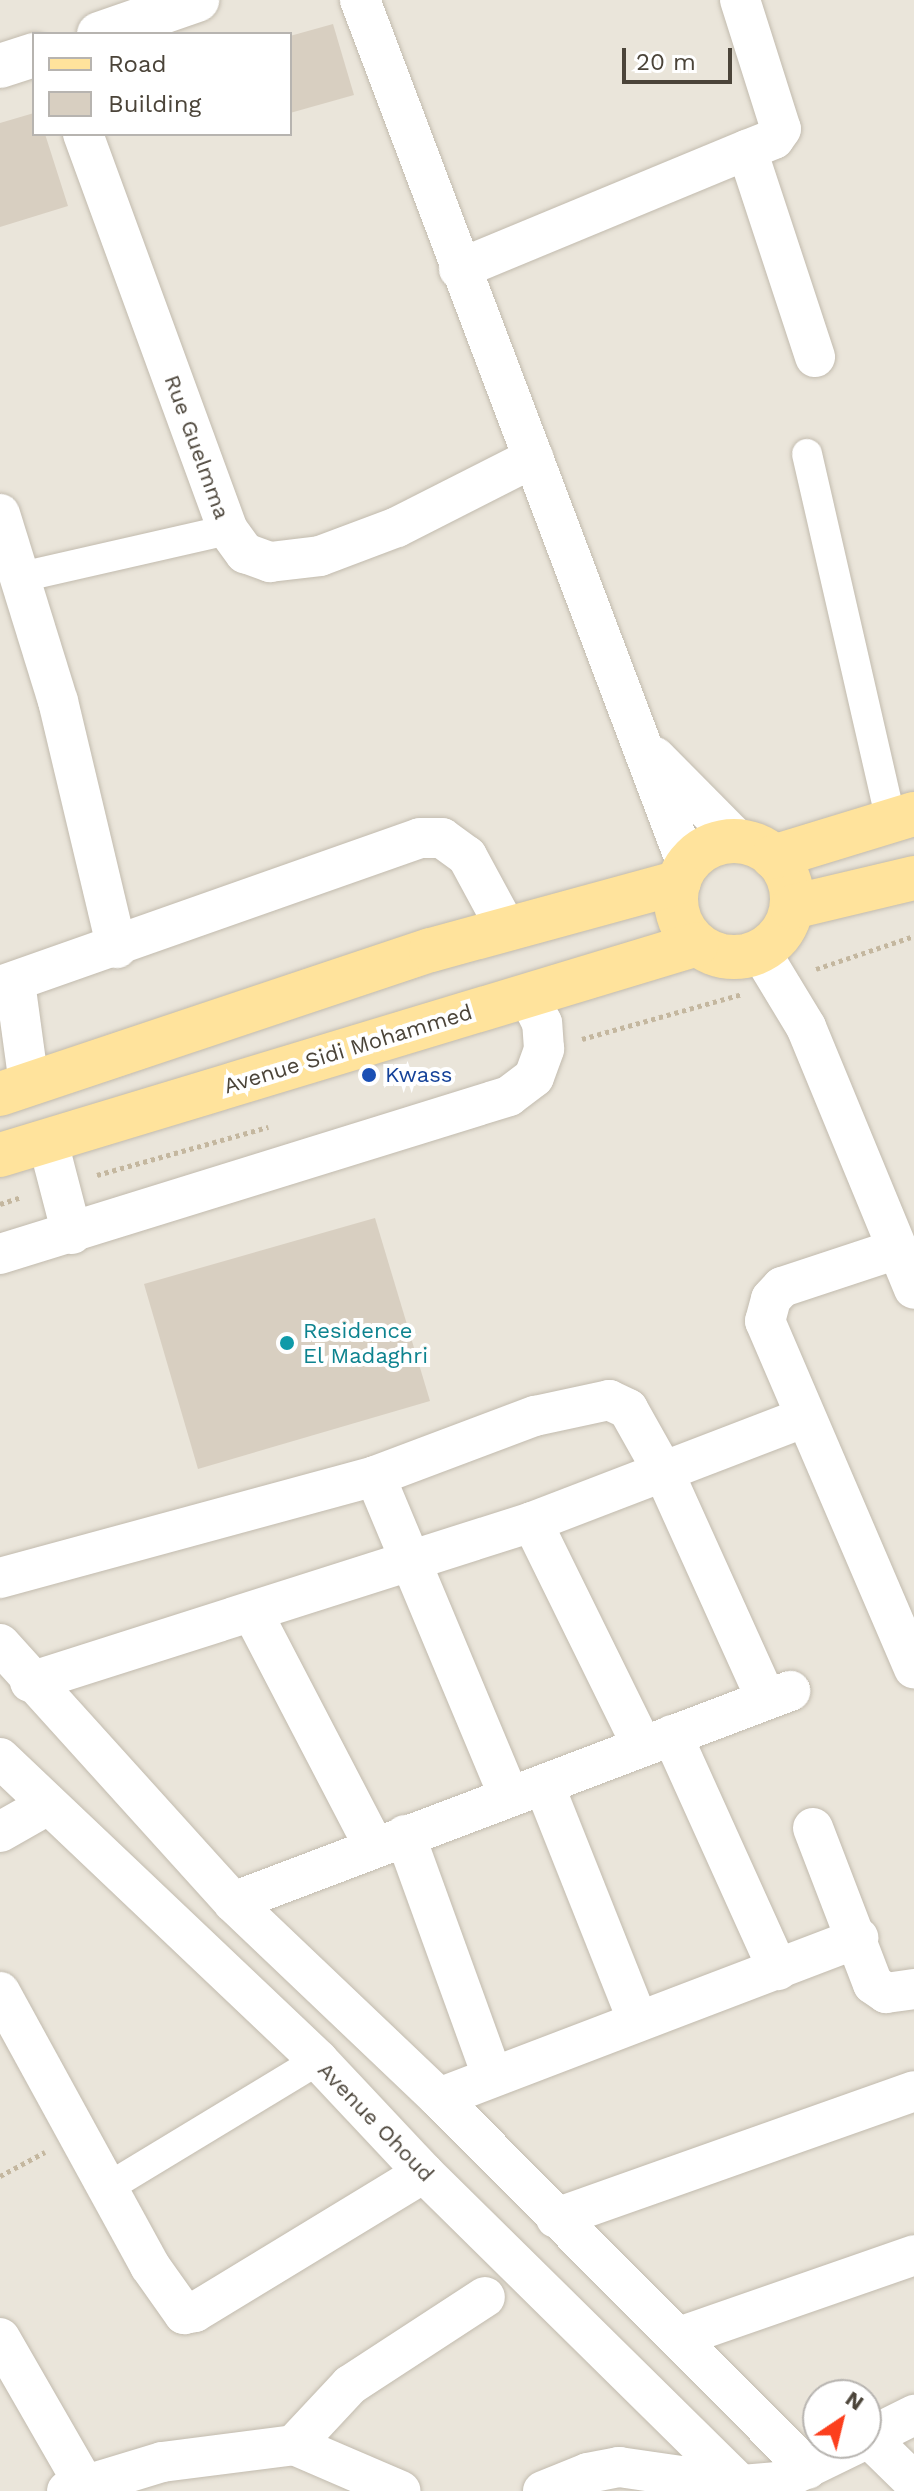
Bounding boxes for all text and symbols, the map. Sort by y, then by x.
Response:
legend [32,32,292,136]
scale bar [626,32,736,82]
text: 20 m [636,48,696,76]
text: Road [108,50,167,78]
text: Building [108,90,201,118]
street label: Rue Guelmma [159,371,235,523]
street label: Avenue Sidi Mohammed [220,999,476,1099]
place label: Kwass [385,1062,452,1088]
marker: Kwass [360,1066,378,1084]
place label: Residence El Madaghri [303,1317,429,1368]
marker: Residence El Madaghri [278,1334,296,1352]
street label: Avenue Ohoud [312,2057,440,2187]
north arrow [802,2379,882,2459]
text: N [841,2386,869,2415]

